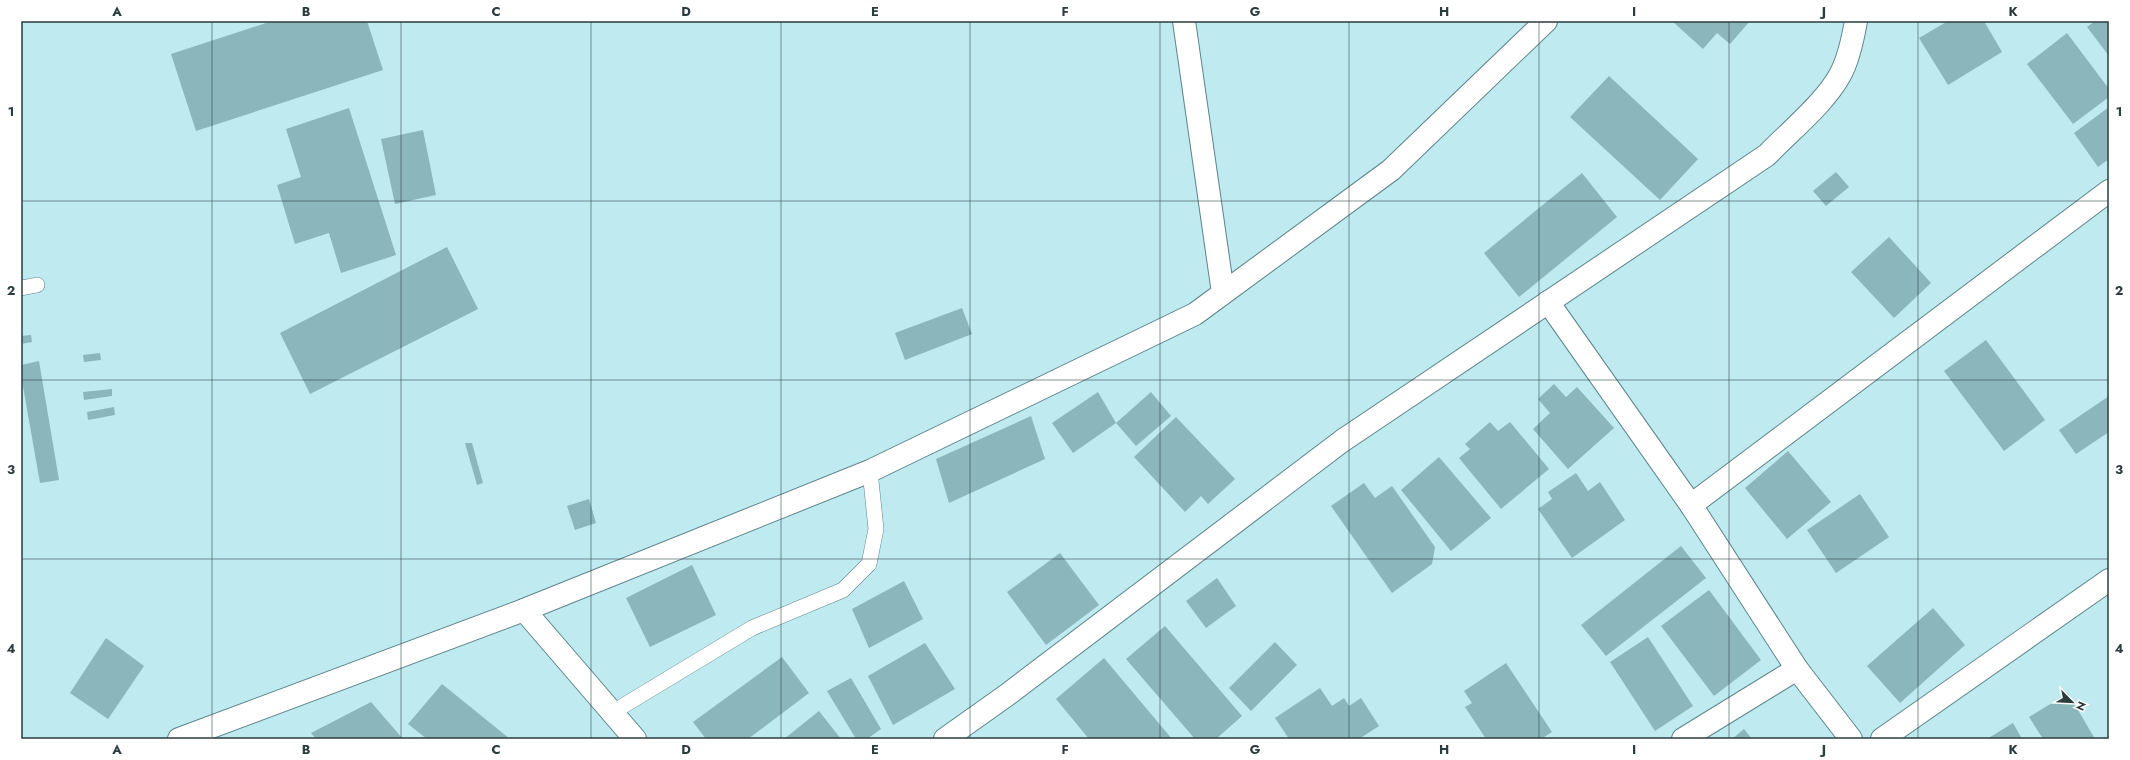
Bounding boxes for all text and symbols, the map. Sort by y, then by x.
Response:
text: A [111,2,122,21]
text: B [302,2,311,21]
text: C [491,2,501,21]
text: D [681,2,691,21]
text: E [871,2,879,21]
text: F [1061,2,1069,21]
text: G [1250,2,1261,21]
text: H [1439,2,1449,21]
text: I [1632,2,1636,21]
text: J [1819,2,1826,21]
text: K [2008,2,2018,21]
text: 1 [8,102,14,121]
text: 1 [2116,102,2122,121]
text: 2 [7,281,15,300]
text: 2 [2115,281,2123,300]
text: 3 [7,460,15,479]
text: 3 [2115,460,2123,479]
text: 4 [6,639,16,658]
text: 4 [2114,639,2124,658]
north arrow [2052,682,2092,722]
text: N [2072,699,2090,713]
text: A [111,740,122,759]
text: B [302,740,311,759]
text: C [491,740,501,759]
text: D [681,740,691,759]
text: E [871,740,879,759]
text: F [1061,740,1069,759]
text: G [1250,740,1261,759]
text: H [1439,740,1449,759]
text: I [1632,740,1636,759]
text: J [1819,740,1826,759]
text: K [2008,740,2018,759]

